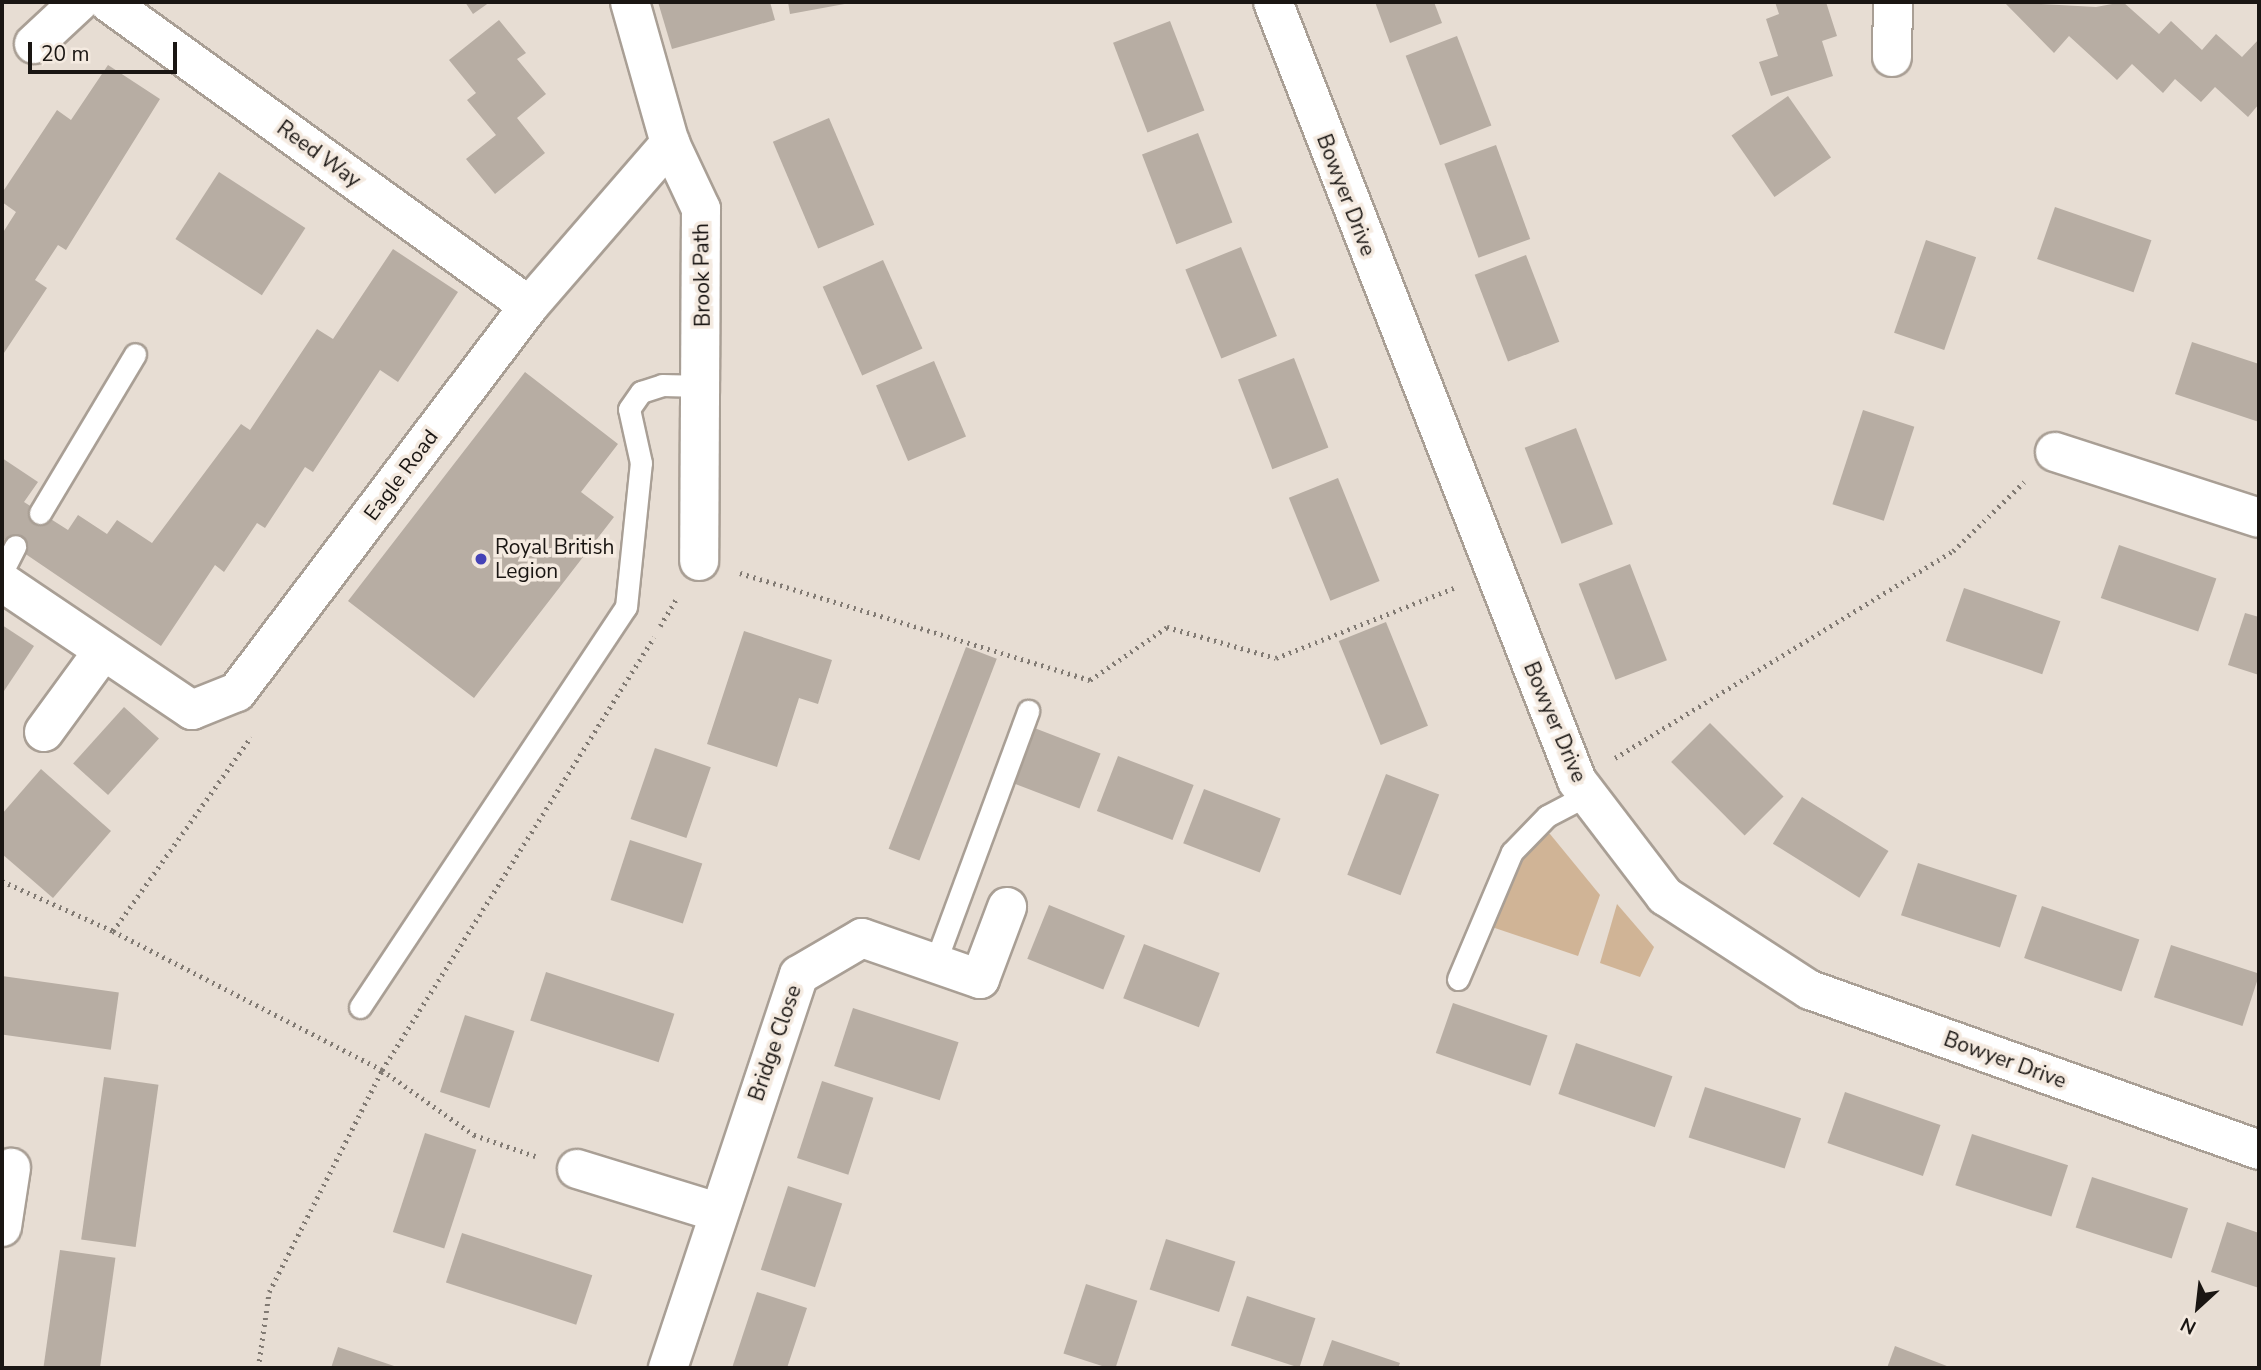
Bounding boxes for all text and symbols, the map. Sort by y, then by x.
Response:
scale bar [32,28,180,72]
text: 20 m [41,40,90,68]
street label: Reed Way [272,115,366,193]
street label: Bowyer Drive [1311,131,1381,259]
street label: Brook Path [688,223,716,327]
street label: Eagle Road [359,425,443,525]
place label: Royal British Legion [495,534,614,584]
marker: Royal British Legion [473,551,489,567]
street label: Bowyer Drive [1518,658,1592,786]
street label: Bridge Close [743,982,807,1104]
street label: Bowyer Drive [1940,1026,2070,1094]
north arrow [2163,1272,2233,1342]
text: N [2176,1311,2201,1341]

